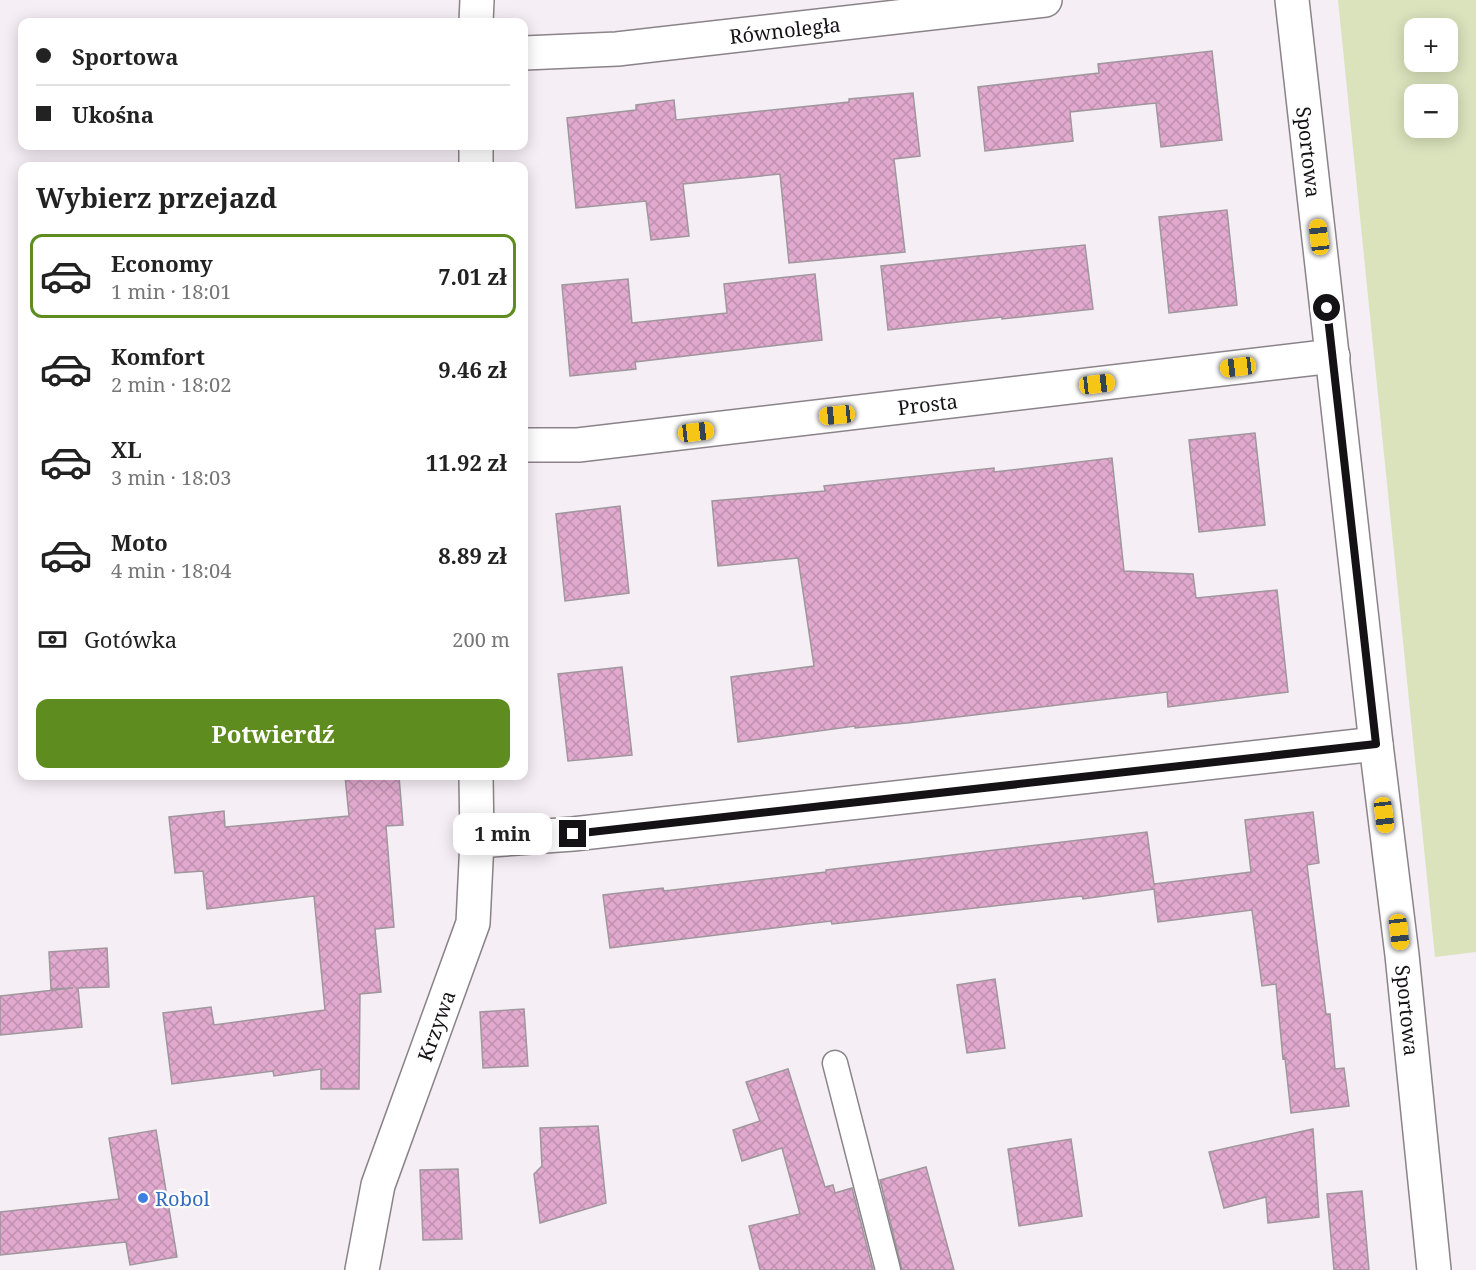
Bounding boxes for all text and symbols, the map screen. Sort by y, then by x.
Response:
street label: Równoległa [728,10,842,50]
map controls [1404,18,1458,138]
button: + [1404,18,1458,72]
text: Sportowa [72,41,178,71]
button: − [1404,84,1458,138]
text: Ukośna [72,99,154,129]
street label: Sportowa [1291,105,1328,199]
text: Wybierz przejazd [36,179,277,216]
car [1308,218,1330,256]
text: Economy [111,248,213,278]
icon: car [39,249,93,303]
text: 7.01 zł [438,261,507,291]
text: 1 min · 18:01 [111,278,231,305]
route start [1313,294,1340,321]
text: Komfort [111,341,205,371]
icon: car [39,342,93,396]
text: 9.46 zł [438,354,507,384]
car [1219,356,1257,378]
text: 2 min · 18:02 [111,371,231,398]
car [1078,373,1116,395]
street label: Prosta [896,387,959,421]
car [818,404,856,426]
car [677,421,715,443]
text: XL [111,434,142,464]
icon: car [39,435,93,489]
text: 11.92 zł [426,447,507,477]
text: 3 min · 18:03 [111,464,231,491]
text: Moto [111,527,168,557]
icon: car [39,528,93,582]
text: 8.89 zł [438,540,507,570]
text: 4 min · 18:04 [111,557,231,584]
icon: cash [36,623,69,656]
text: Gotówka [84,624,177,654]
text: 200 m [452,626,510,653]
button: Potwierdź [36,699,510,768]
car [1373,796,1395,834]
callout: 1 min [453,813,552,855]
text: 1 min [474,820,531,847]
route end [559,820,586,847]
car [1388,913,1410,951]
street label: Sportowa [1390,964,1426,1057]
street label: Krzywa [411,987,461,1065]
place label: Robol [155,1185,210,1212]
marker: Robol [136,1191,150,1205]

